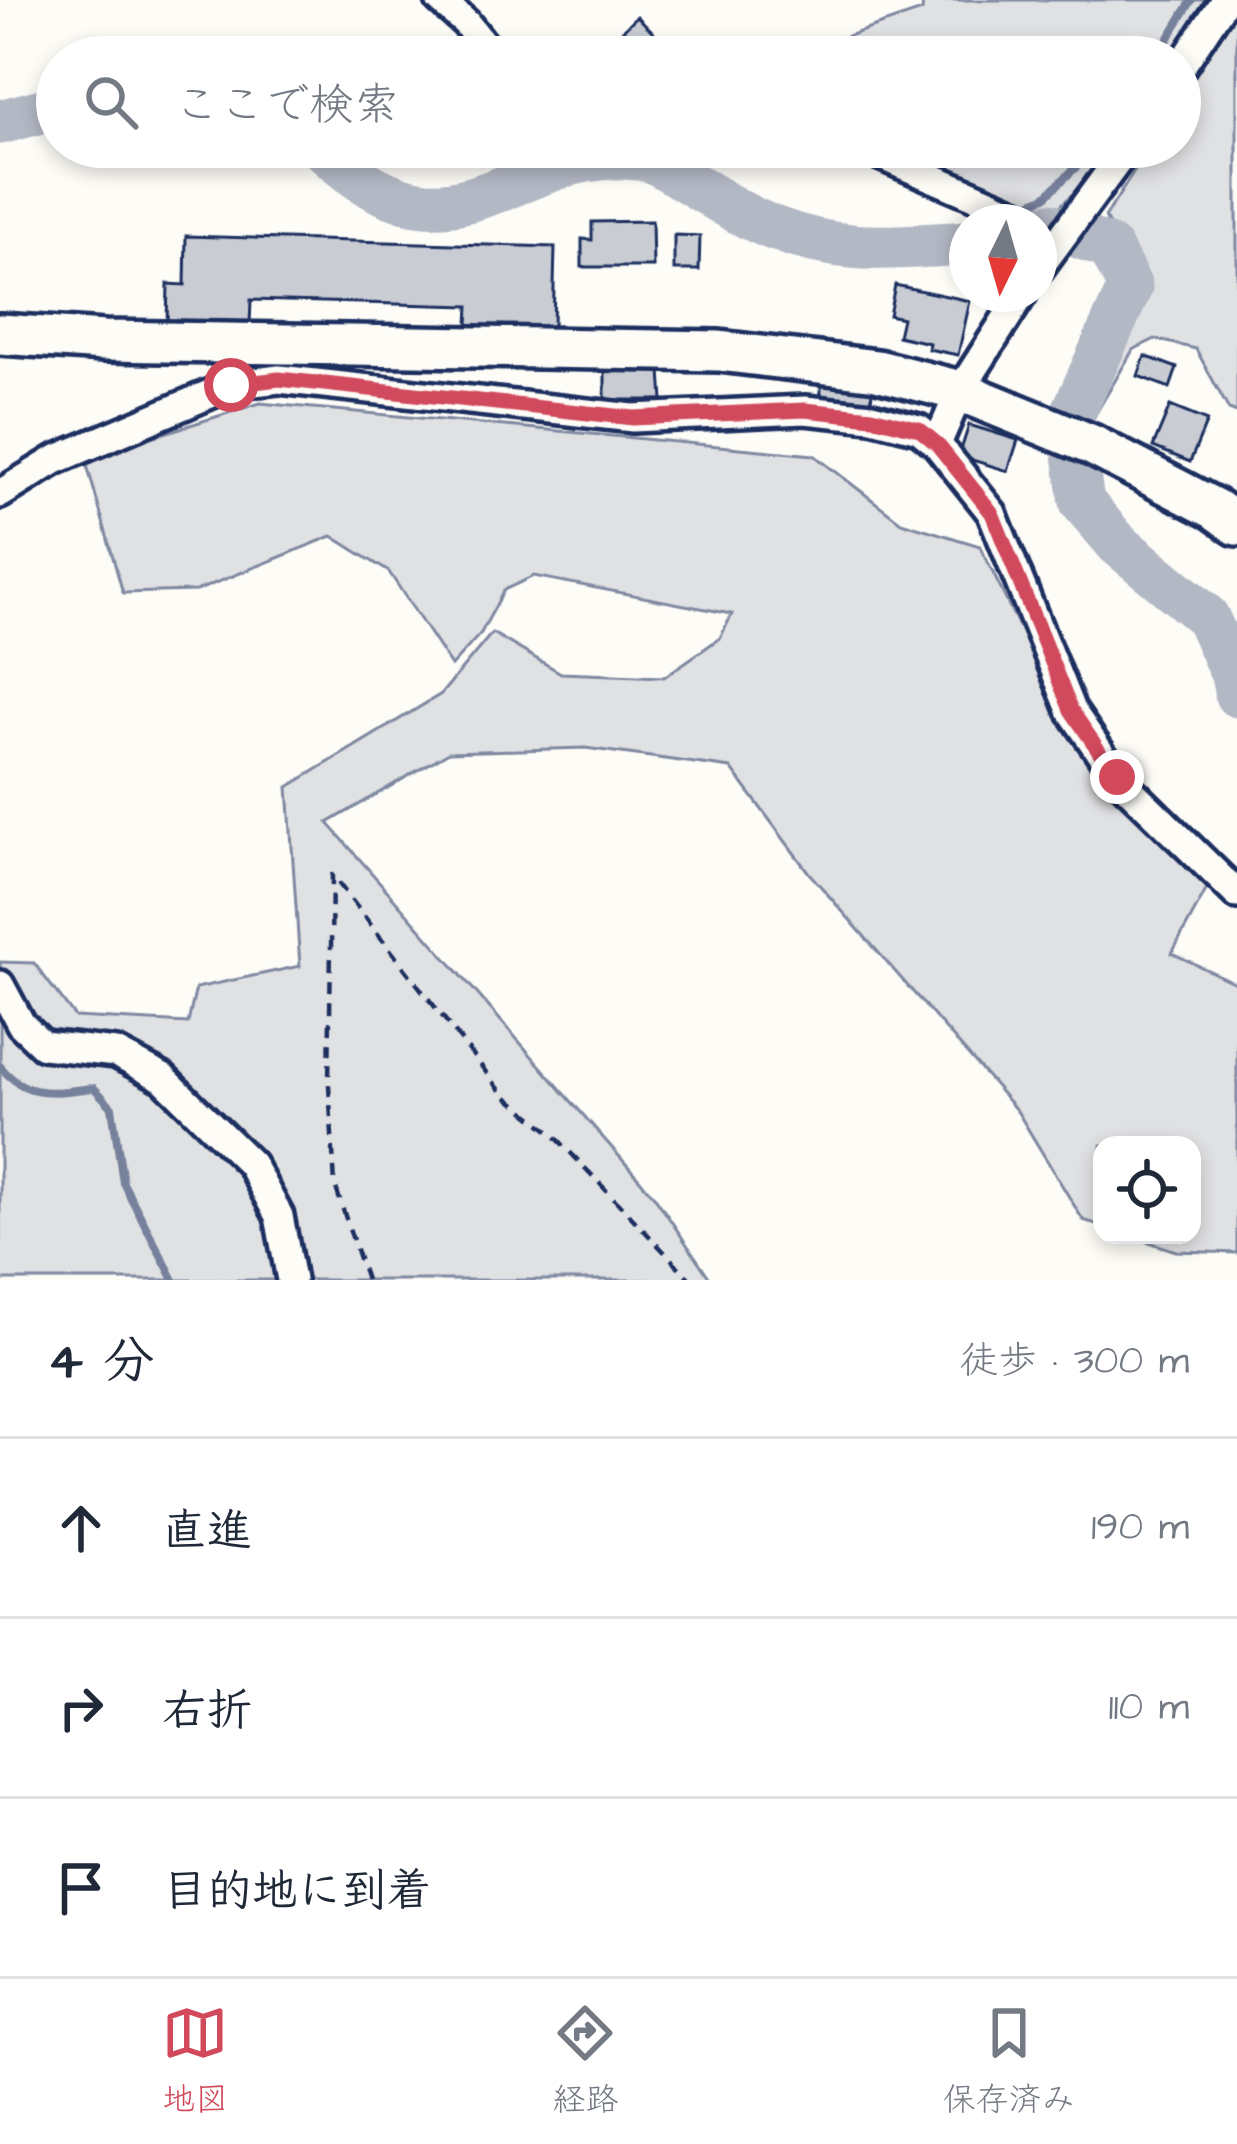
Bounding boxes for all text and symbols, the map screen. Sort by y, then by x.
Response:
search box [36,36,1201,168]
icon: search [78,69,144,135]
text: ここで検索 [174,75,399,137]
north arrow [949,204,1057,312]
route start [204,358,258,412]
route end [1090,750,1144,804]
map controls [1093,1136,1201,1244]
button: locate [1093,1136,1201,1244]
text: 4 分 [48,1327,154,1398]
text: 徒歩 · 300 m [959,1335,1189,1389]
icon: ahead [48,1495,114,1561]
text: 直進 [162,1501,252,1563]
text: 190 m [1091,1501,1189,1555]
icon: right [48,1675,114,1741]
text: 右折 [162,1681,252,1743]
text: 110 m [1108,1681,1189,1735]
icon: arrive [48,1855,114,1921]
text: 目的地に到着 [162,1861,432,1923]
tab: 地図 [162,2000,228,2123]
tab: 経路 [552,2000,618,2123]
tab: 保存済み [943,2000,1075,2123]

